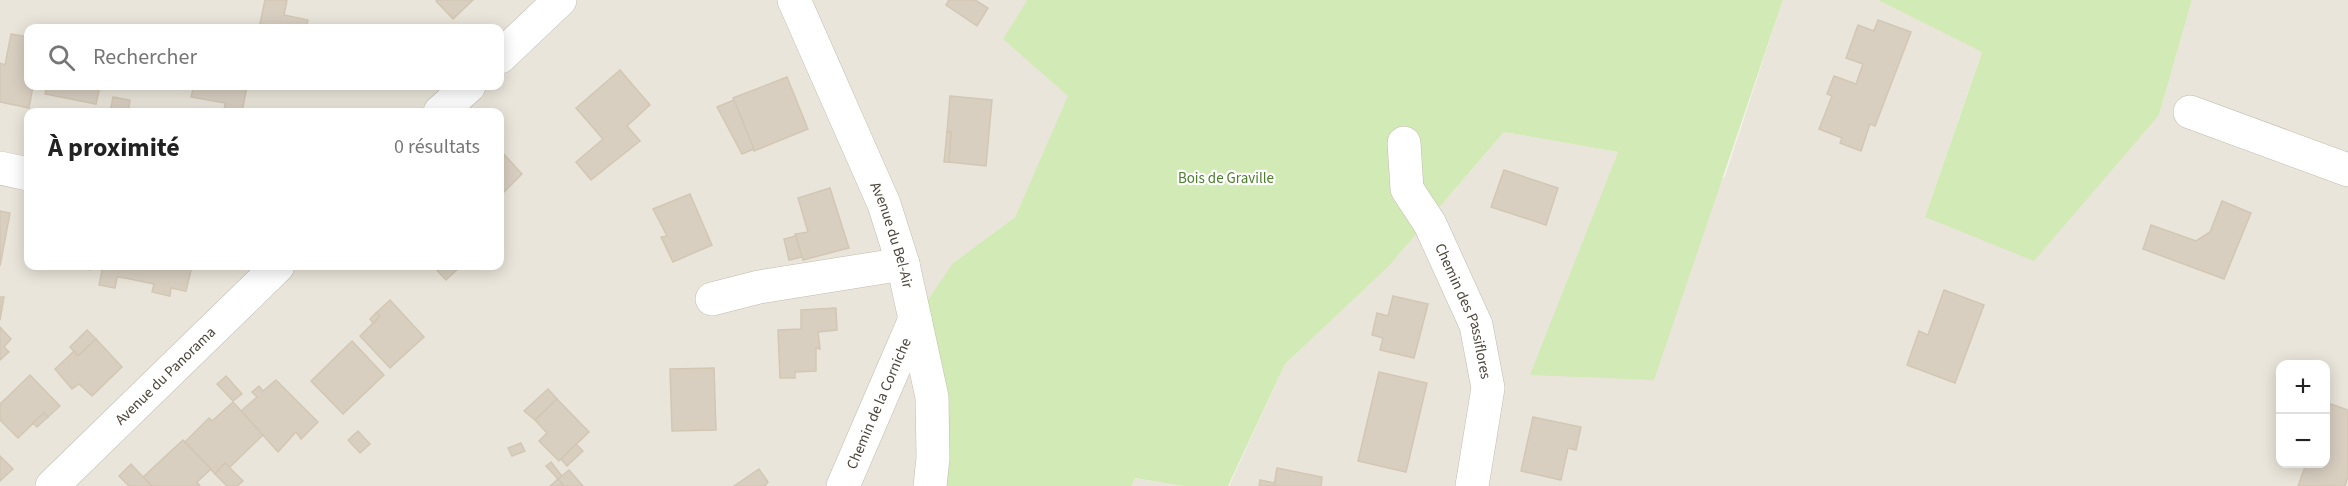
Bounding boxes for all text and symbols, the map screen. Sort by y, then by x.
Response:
search box [24,24,504,90]
icon: search [45,41,78,74]
text: Rechercher [93,41,197,73]
text: À proximité [48,129,180,166]
text: 0 résultats [394,133,480,161]
park label: Bois de Graville [1178,168,1274,189]
street label: Avenue du Bel-Air [865,178,919,291]
street label: Chemin des Passiflores [1430,240,1497,381]
street label: Avenue du Panorama [110,322,220,430]
street label: Chemin de la Corniche [841,334,916,472]
map controls [2276,360,2330,468]
button: + [2276,360,2330,414]
button: − [2276,414,2330,468]

